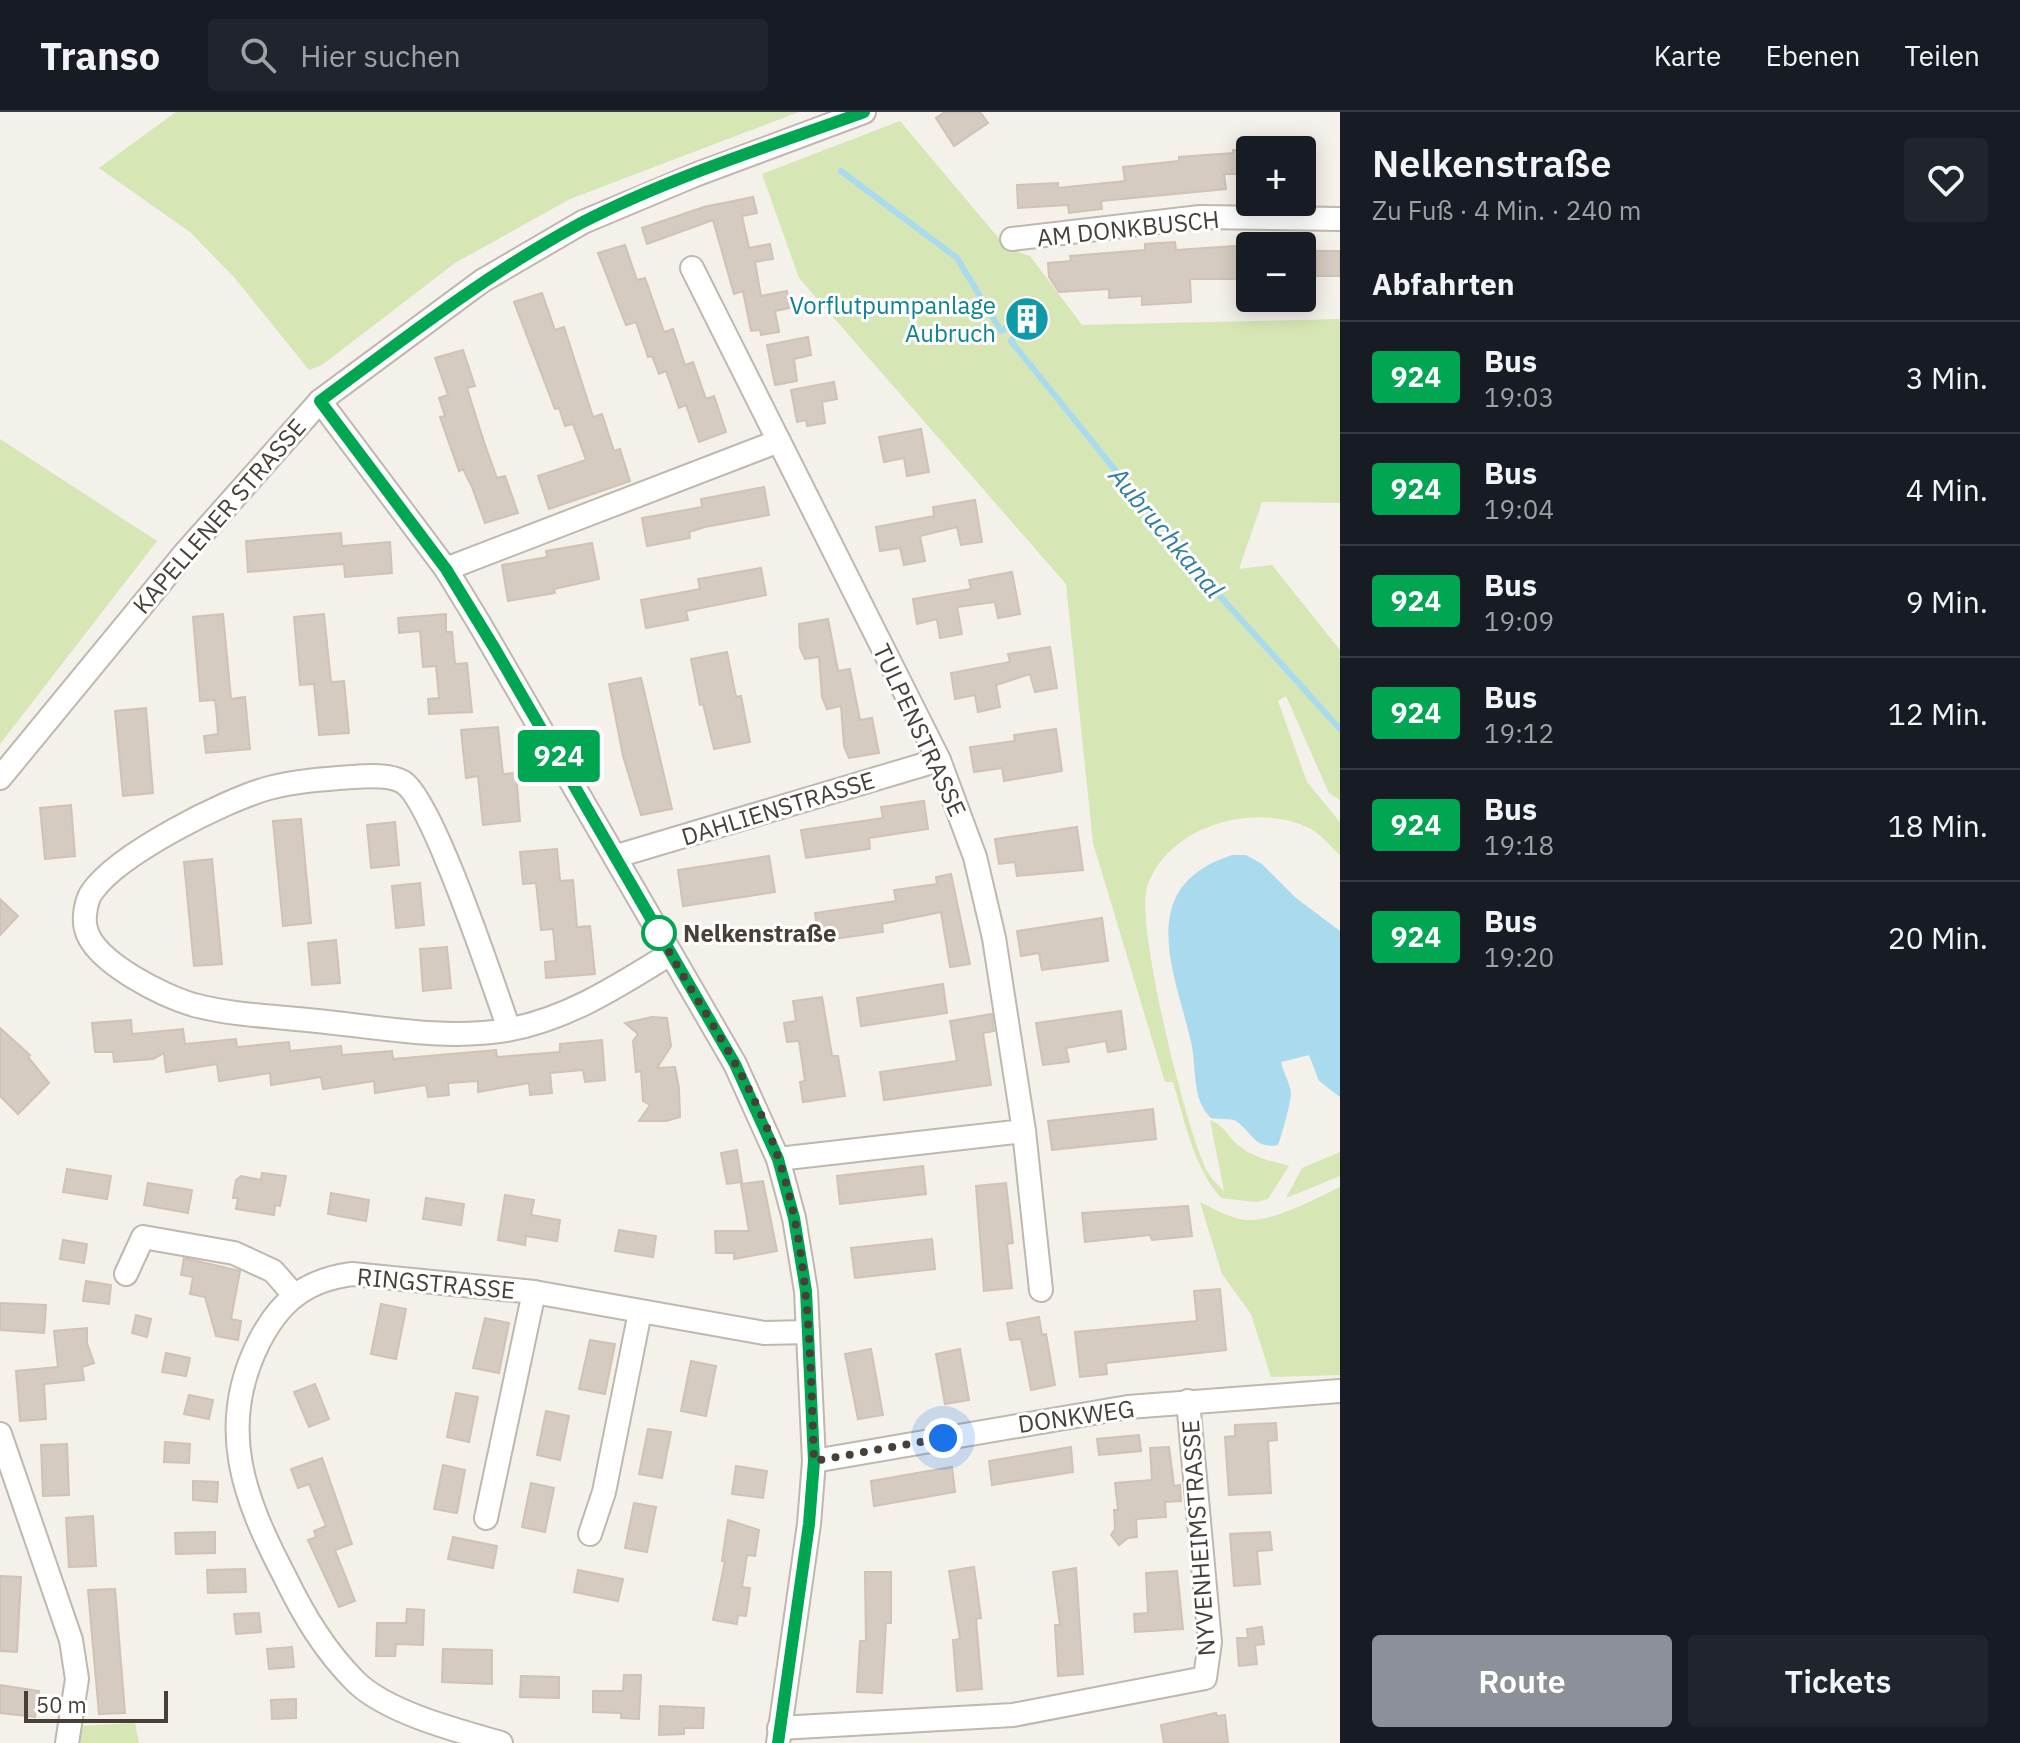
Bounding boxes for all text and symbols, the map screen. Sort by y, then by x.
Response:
search box [208,19,768,91]
text: Transo [40,31,160,80]
icon: search [236,33,280,77]
text: Hier suchen [300,36,461,75]
text: Karte [1654,37,1721,74]
text: Ebenen [1765,37,1861,74]
text: Teilen [1905,37,1980,74]
map controls [1236,136,1316,312]
button: + [1236,136,1316,216]
text: Nelkenstraße [1372,138,1611,187]
button: heart [1904,138,1988,222]
text: Zu Fuß · 4 Min. · 240 m [1372,193,1641,227]
street label: AM DONKBUSCH [1035,202,1221,254]
button: − [1236,232,1316,312]
text: Abfahrten [1372,264,1515,303]
place label: Vorflutpumpanlage Aubruch [789,289,996,349]
building icon: Vorflutpumpanlage Aubruch [1003,295,1051,343]
text: Bus [1484,341,1537,380]
text: 924 [1391,358,1441,395]
text: 3 Min. [1906,358,1988,397]
text: 19:03 [1484,380,1554,414]
street label: KAPELLENER STRASSE [125,412,313,620]
text: Bus [1484,453,1537,492]
water label: Aubruchkanal [1101,458,1232,605]
text: 924 [1391,470,1441,507]
text: 4 Min. [1906,470,1988,509]
text: 19:04 [1484,492,1554,526]
text: Bus [1484,565,1537,604]
text: 924 [1391,582,1441,619]
text: 9 Min. [1906,582,1988,621]
text: 19:09 [1484,604,1554,638]
street label: TULPENSTRASSE [866,638,974,822]
text: Bus [1484,677,1537,716]
text: 924 [1391,694,1441,731]
text: 12 Min. [1888,694,1988,733]
text: 19:12 [1484,716,1554,750]
line badge: 924 [513,730,605,782]
text: 924 [534,737,584,774]
street label: DAHLIENSTRASSE [677,763,879,853]
text: Bus [1484,789,1537,828]
text: 924 [1391,806,1441,843]
text: 18 Min. [1888,806,1988,845]
text: 19:18 [1484,828,1554,862]
text: Bus [1484,901,1537,940]
marker: Nelkenstraße [642,916,676,950]
place label: Nelkenstraße [683,917,836,949]
text: 924 [1391,918,1441,955]
text: 20 Min. [1888,918,1988,957]
text: 19:20 [1484,940,1554,974]
street label: RINGSTRASSE [356,1260,516,1306]
street label: DONKWEG [1016,1392,1136,1440]
your location [923,1418,963,1458]
street label: NYVENHEIMSTRASSE [1174,1419,1222,1657]
button: Route [1372,1635,1672,1727]
button: Tickets [1688,1635,1988,1727]
scale bar [24,1687,168,1723]
text: 50 m [36,1690,87,1719]

